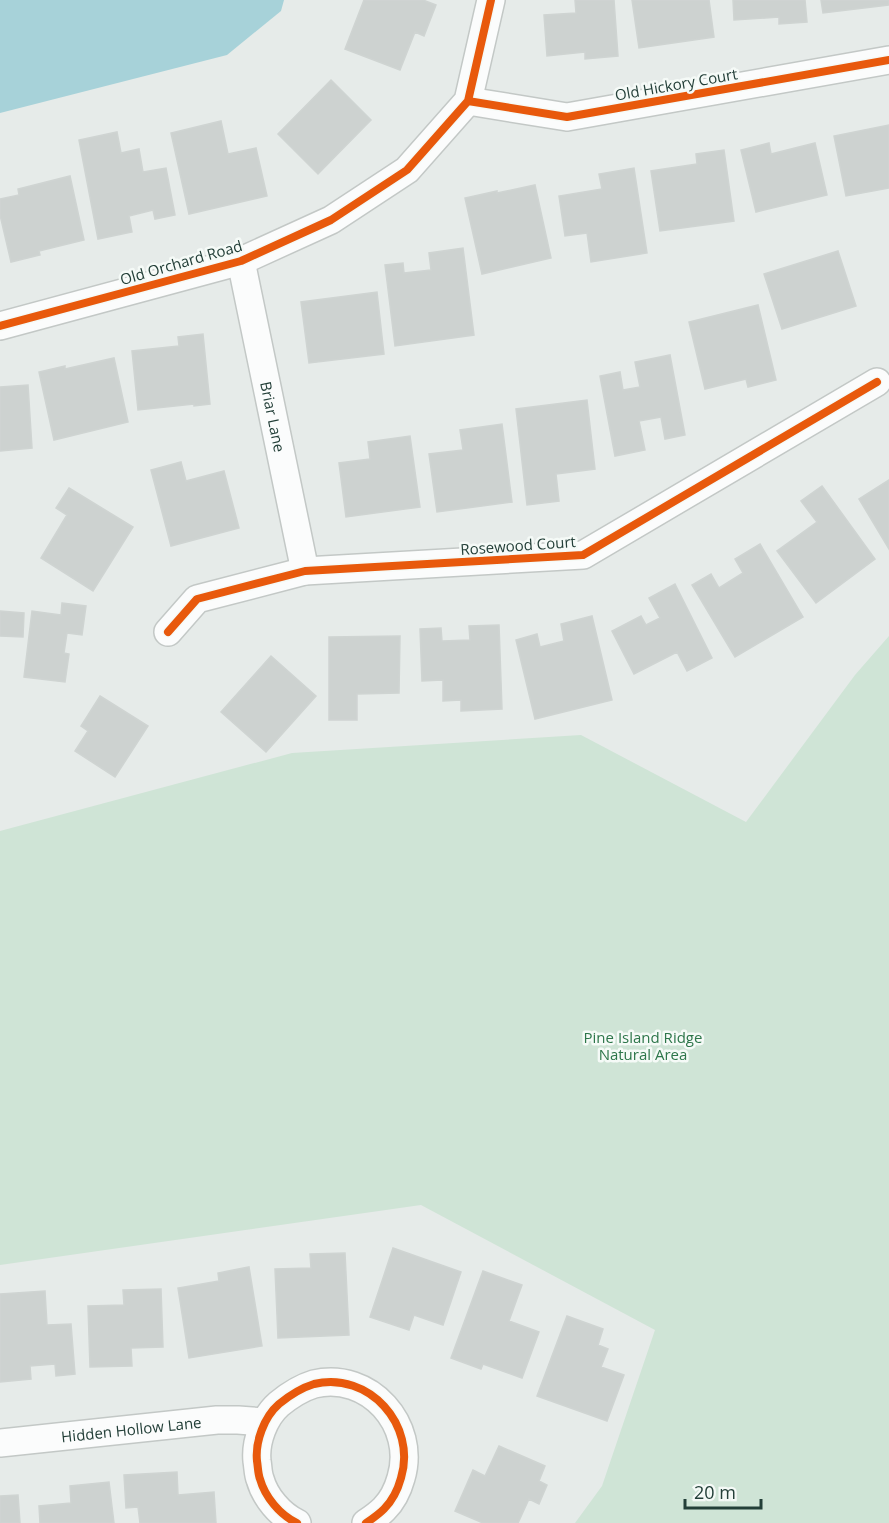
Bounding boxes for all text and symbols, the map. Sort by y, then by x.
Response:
street label: Old Hickory Court [613,63,739,105]
street label: Old Orchard Road [118,235,244,289]
street label: Briar Lane [256,380,290,454]
street label: Rosewood Court [460,531,576,559]
park label: Pine Island Ridge Natural Area [584,1027,702,1064]
street label: Hidden Hollow Lane [60,1412,202,1446]
scale bar [685,1472,762,1510]
text: 20 m [694,1480,736,1504]

